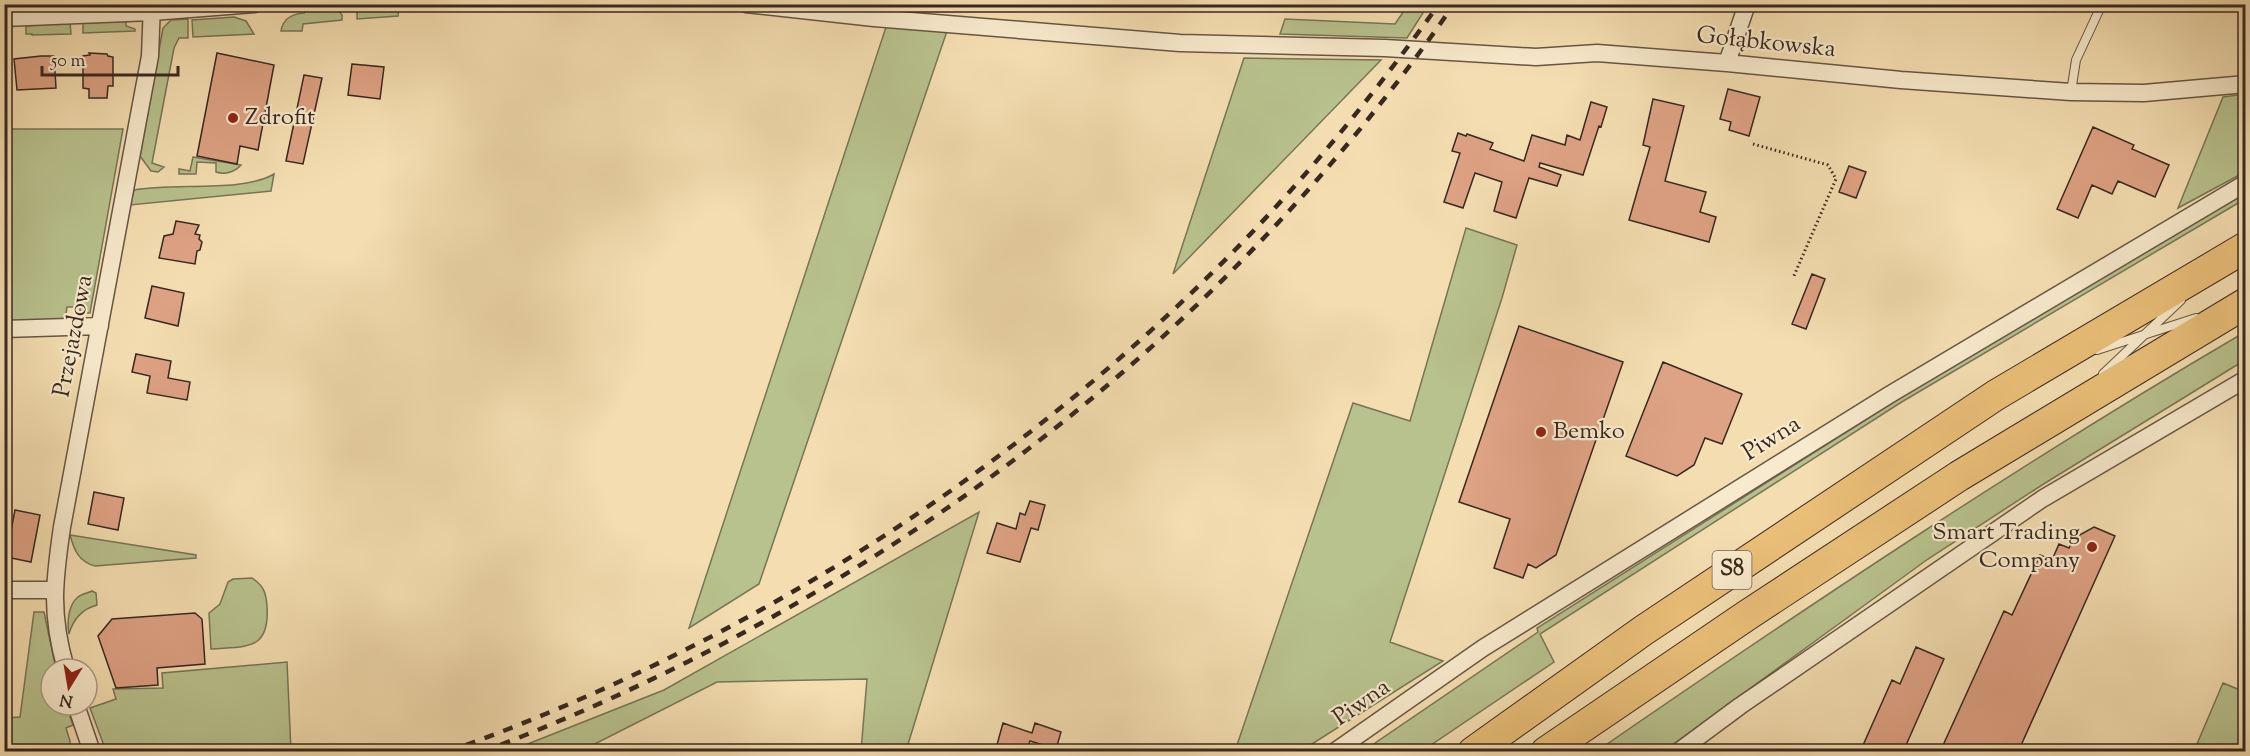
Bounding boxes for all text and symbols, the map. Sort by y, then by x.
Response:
street label: Gołąbkowska [1695,19,1837,67]
scale bar [42,39,178,77]
text: 50 m [50,49,86,75]
place label: Zdrofit [245,101,315,135]
marker: Zdrofit [226,111,240,125]
street label: Przejazdowa [45,272,103,400]
street label: Piwna [1736,408,1808,470]
place label: Bemko [1553,415,1625,449]
marker: Bemko [1534,425,1548,439]
place label: Smart Trading Company [1932,516,2080,578]
marker: Smart Trading Company [2085,540,2099,554]
road number: S8 [1712,551,1752,589]
north arrow [39,657,99,717]
street label: Piwna [1326,671,1398,735]
text: N [58,687,75,712]

